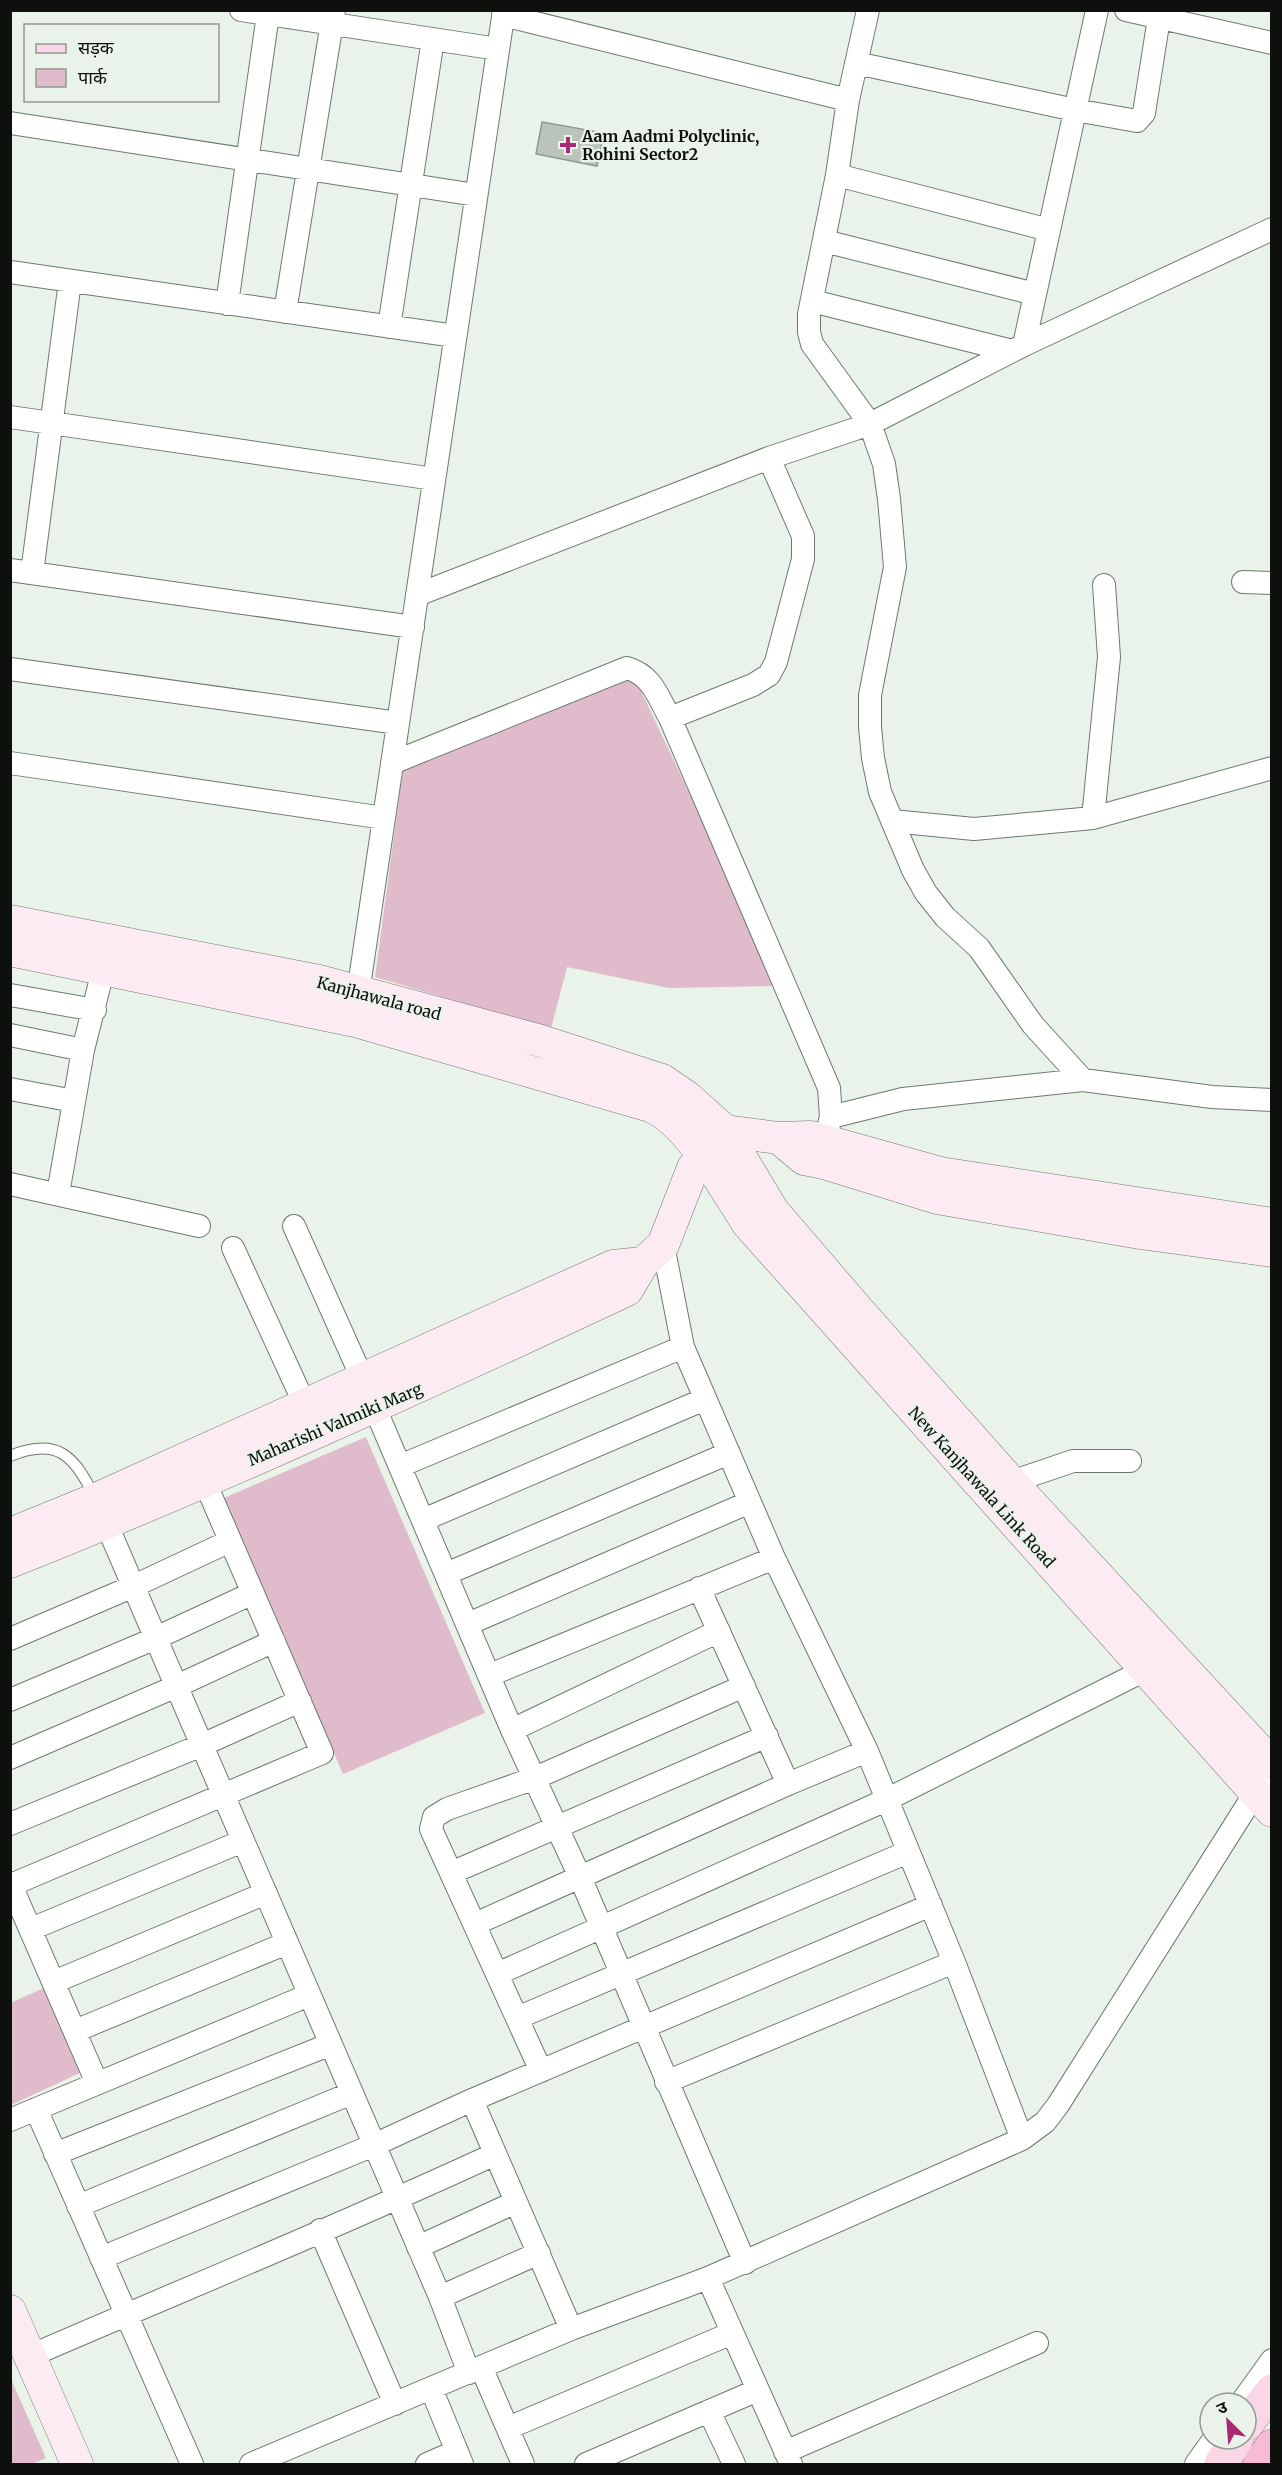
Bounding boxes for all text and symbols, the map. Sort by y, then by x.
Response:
legend [24,24,219,102]
text: सड़क [78,36,115,59]
text: पार्क [78,66,108,89]
place label: Aam Aadmi Polyclinic, Rohini Sector2 [581,126,759,164]
marker: Aam Aadmi Polyclinic, Rohini Sector2 [559,136,577,154]
street label: Kanjhawala road [315,972,444,1024]
street label: Maharishi Valmiki Marg [245,1378,426,1470]
street label: New Kanjhawala Link Road [904,1402,1060,1572]
north arrow [1198,2391,1258,2451]
text: उ [1213,2396,1231,2418]

